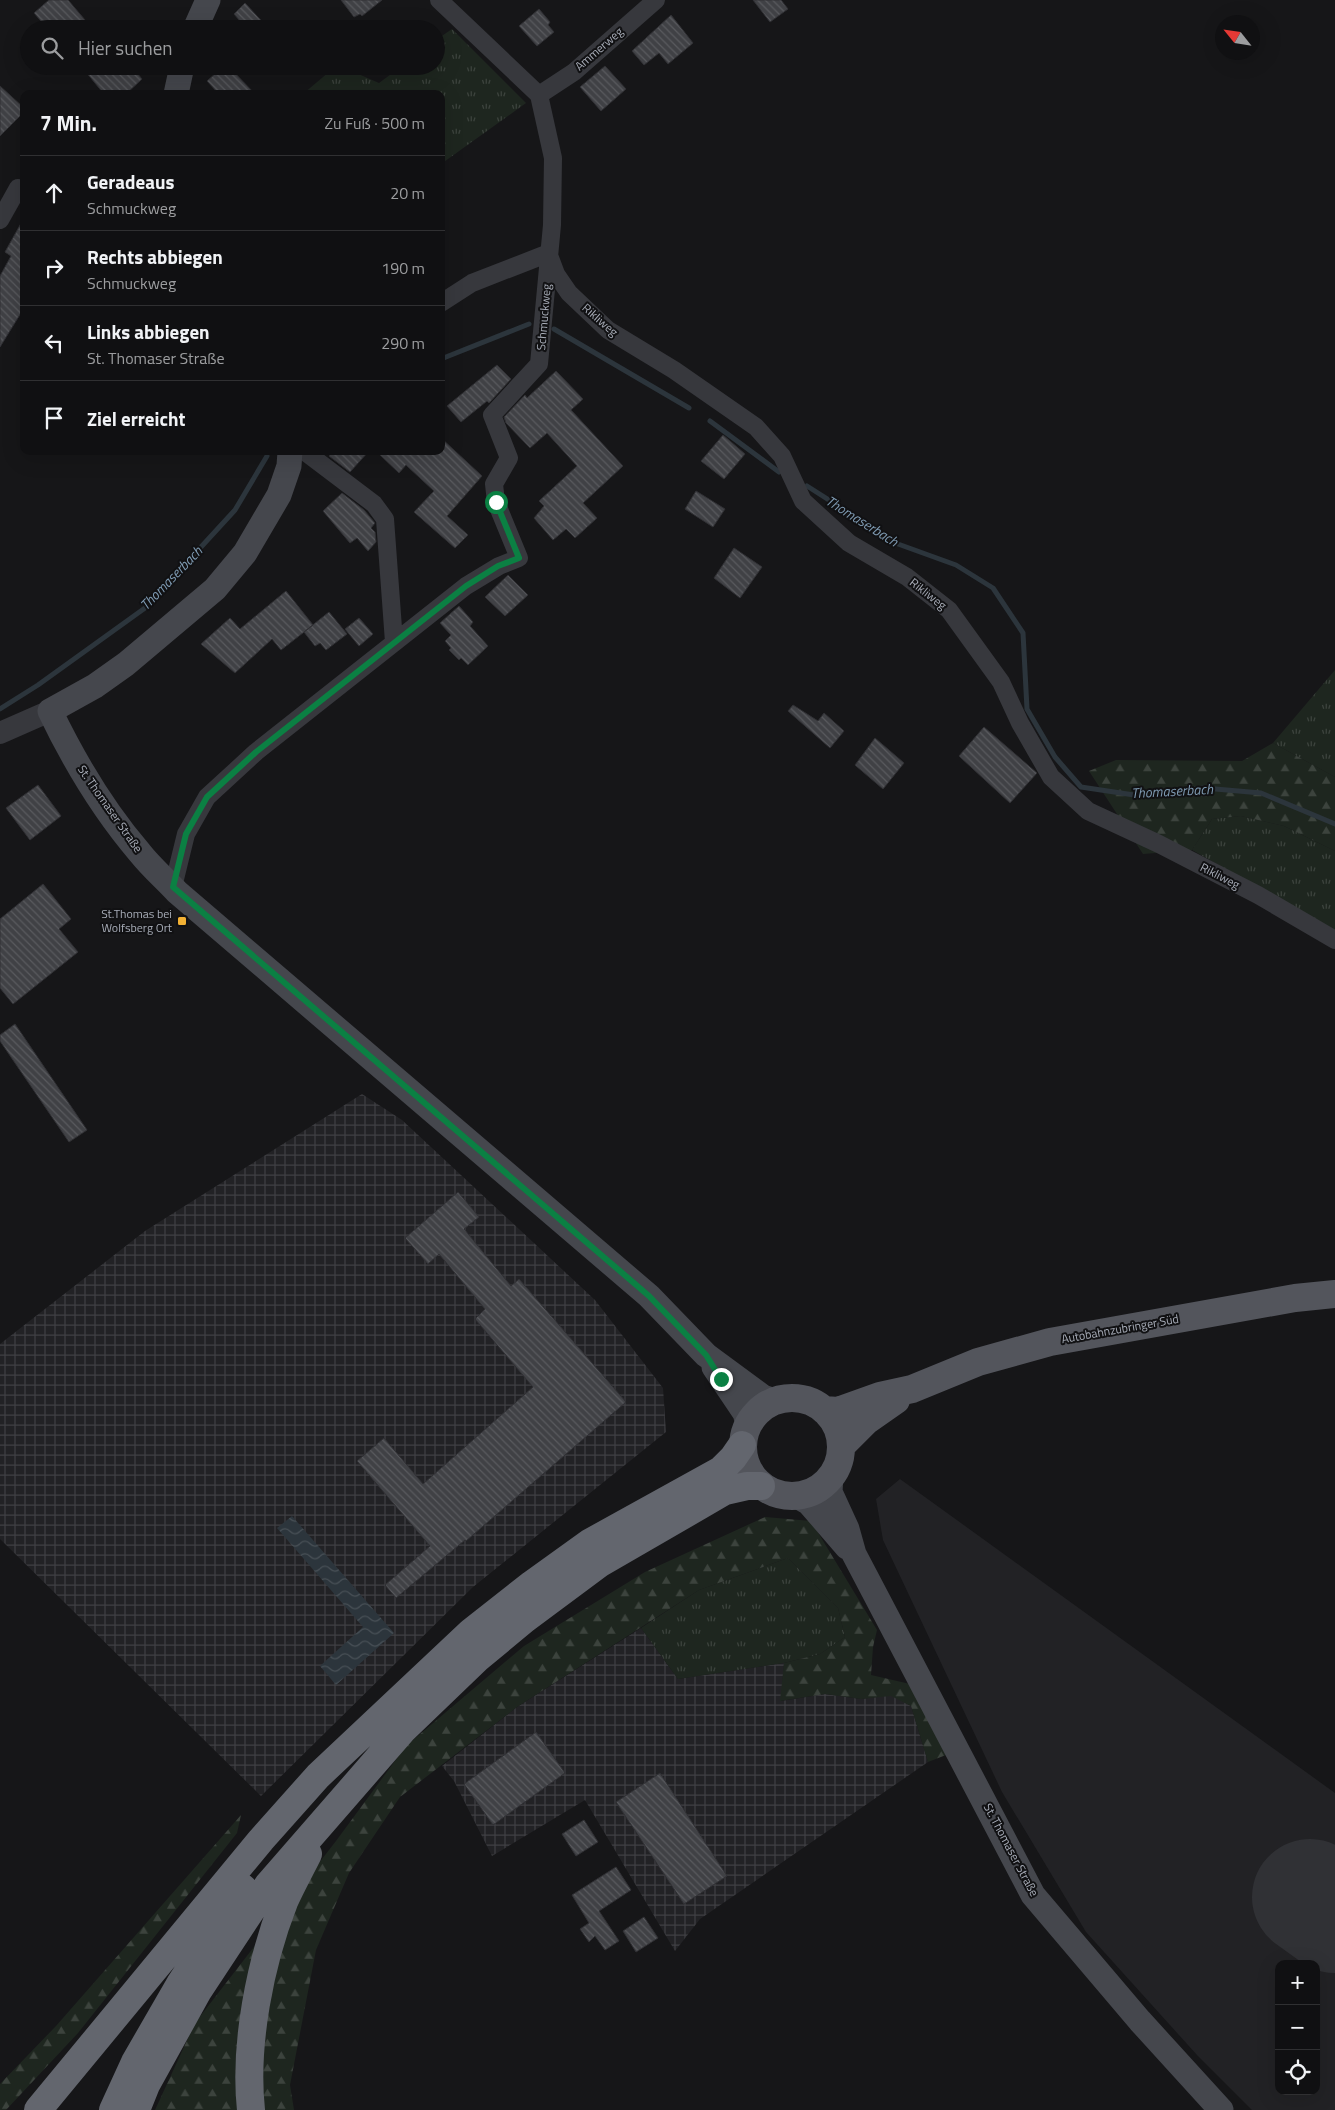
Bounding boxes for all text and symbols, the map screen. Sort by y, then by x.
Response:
north arrow [1215,15,1260,60]
search box [20,20,445,75]
street label: Ammerweg [570,22,627,75]
text: Hier suchen [78,33,173,62]
icon: search [38,34,66,62]
text: 7 Min. [40,107,97,139]
text: Zu Fuß · 500 m [324,111,425,135]
text: Geradeaus [87,167,174,196]
icon: ahead [40,179,68,207]
text: 20 m [390,181,425,205]
text: Schmuckweg [87,196,176,220]
text: Rechts abbiegen [87,242,223,271]
icon: right [40,254,68,282]
text: 190 m [381,256,425,280]
text: Schmuckweg [87,271,176,295]
street label: Schmuckweg [531,283,556,351]
street label: Rikliweg [578,299,623,341]
text: Links abbiegen [87,317,210,346]
icon: left [40,329,68,357]
text: 290 m [381,331,425,355]
text: St. Thomaser Straße [87,346,225,370]
icon: arrive [40,404,68,432]
text: Ziel erreicht [87,404,185,433]
water label: Thomaserbach [822,490,903,552]
route start [485,491,508,514]
water label: Thomaserbach [135,540,207,614]
street label: Rikliweg [906,573,951,614]
street label: St. Thomaser Straße [73,761,148,856]
water label: Thomaserbach [1131,778,1214,803]
street label: Rikliweg [1197,857,1243,894]
place label: St.Thomas bei Wolfsberg Ort [101,904,173,937]
marker: St.Thomas bei Wolfsberg Ort [176,915,188,927]
street label: Autobahnzubringer Süd [1060,1309,1180,1348]
route end [710,1368,733,1391]
street label: St. Thomaser Straße [979,1800,1044,1900]
map controls [1275,1960,1320,2095]
button: + [1275,1960,1320,2005]
button: − [1275,2005,1320,2050]
button: locate [1275,2050,1320,2095]

